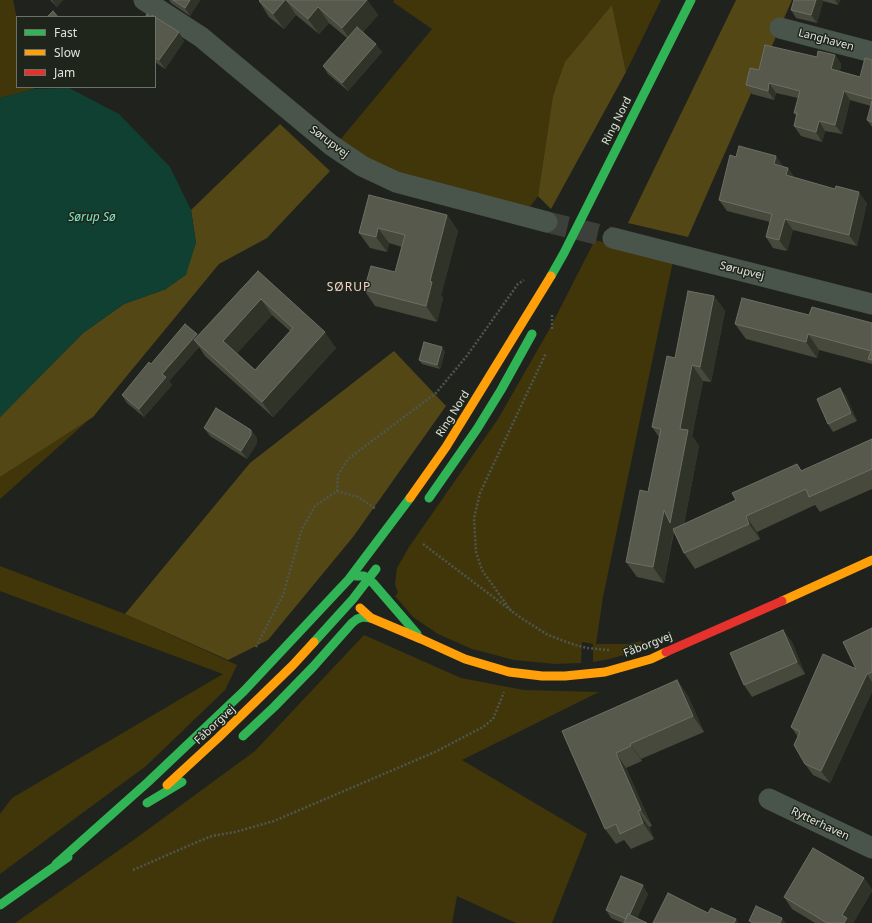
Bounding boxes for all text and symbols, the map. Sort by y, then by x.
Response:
legend [16,16,156,88]
text: Fast [54,24,77,41]
street label: Langhaven [797,26,855,54]
text: Slow [54,44,80,61]
text: Jam [54,64,75,81]
street label: Ring Nord [599,95,635,147]
street label: Sørupvej [307,123,351,161]
water label: Sørup Sø [68,211,116,225]
street label: Sørupvej [718,259,766,283]
district label: SØRUP [327,281,371,295]
street label: Ring Nord [434,388,472,440]
street label: Fåborgvej [622,630,674,660]
street label: Fåborgvej [192,703,238,747]
street label: Rytterhaven [789,805,851,843]

